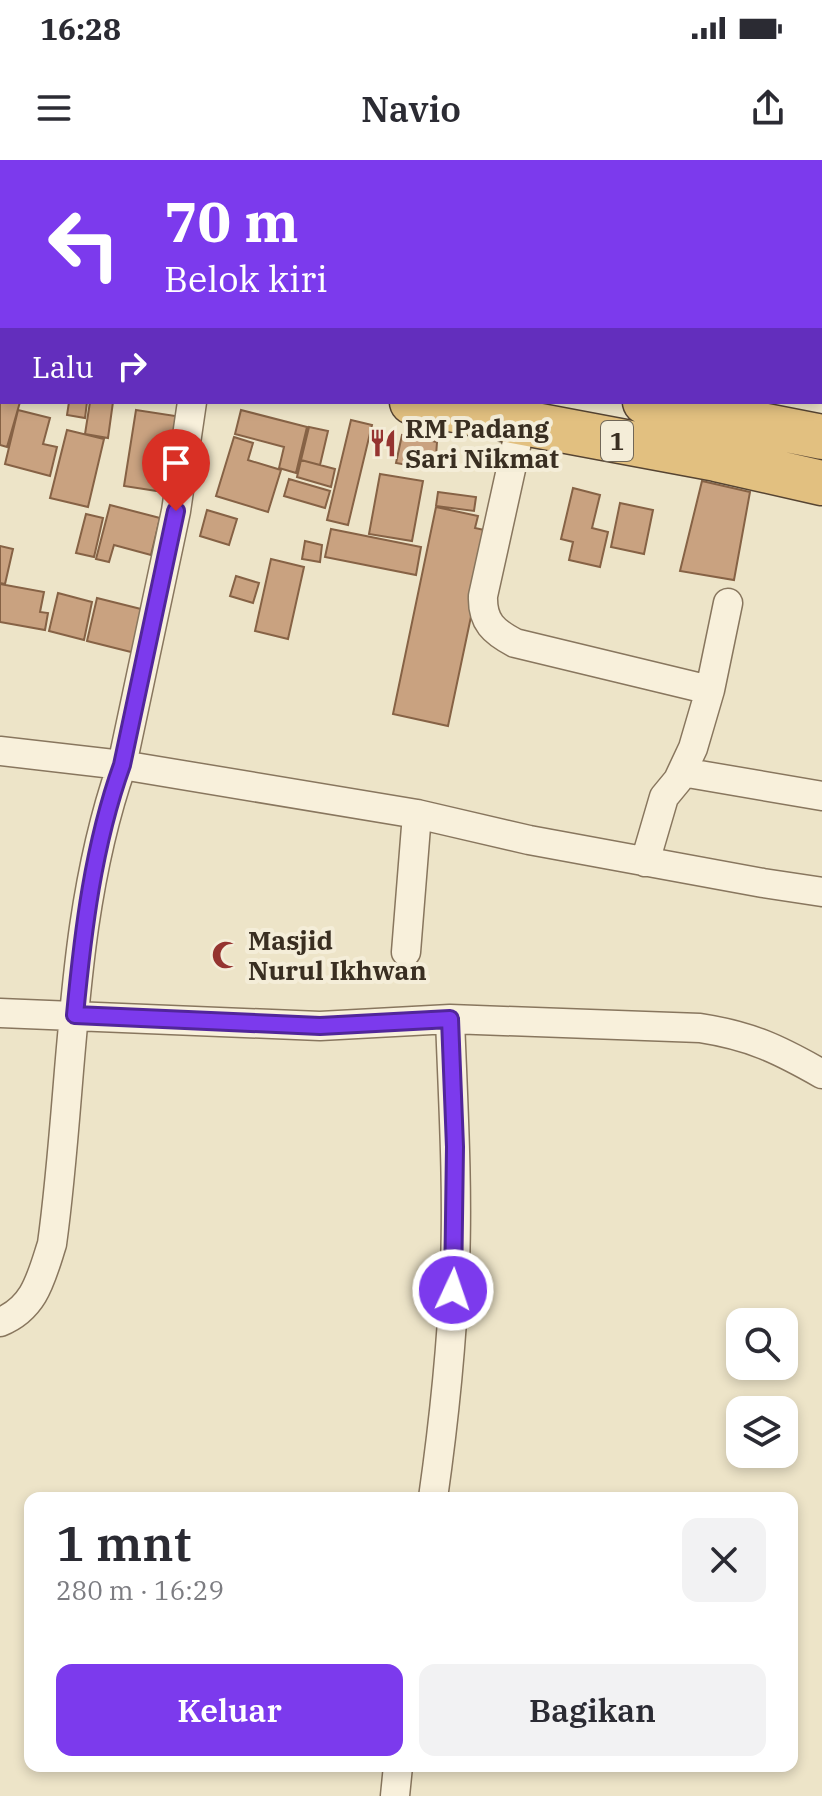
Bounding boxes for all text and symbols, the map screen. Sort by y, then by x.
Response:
text: 16:28 [40,9,121,48]
text: Navio [361,85,461,132]
icon: menu [32,86,76,130]
icon: share [746,86,790,130]
text: 70 m [164,185,299,257]
icon: left [32,192,136,296]
text: Belok kiri [164,255,328,302]
icon: right [110,344,154,388]
text: Lalu [32,347,94,386]
place label: RM Padang Sari Nikmat [405,411,559,475]
road number: 1 [601,421,633,461]
restaurant icon: RM Padang Sari Nikmat [368,428,398,458]
pin [142,429,210,511]
icon: arrive [154,441,198,485]
place label: Masjid Nurul Ikhwan [248,923,427,987]
mosque icon: Masjid Nurul Ikhwan [211,940,241,970]
position arrow [411,1248,495,1332]
map controls [726,1308,798,1468]
button: search [726,1308,798,1380]
button: layers [726,1396,798,1468]
text: 1 mnt [56,1512,191,1574]
button: close [682,1518,766,1602]
text: 280 m · 16:29 [56,1573,224,1607]
button: Keluar [56,1664,403,1756]
button: Bagikan [419,1664,766,1756]

